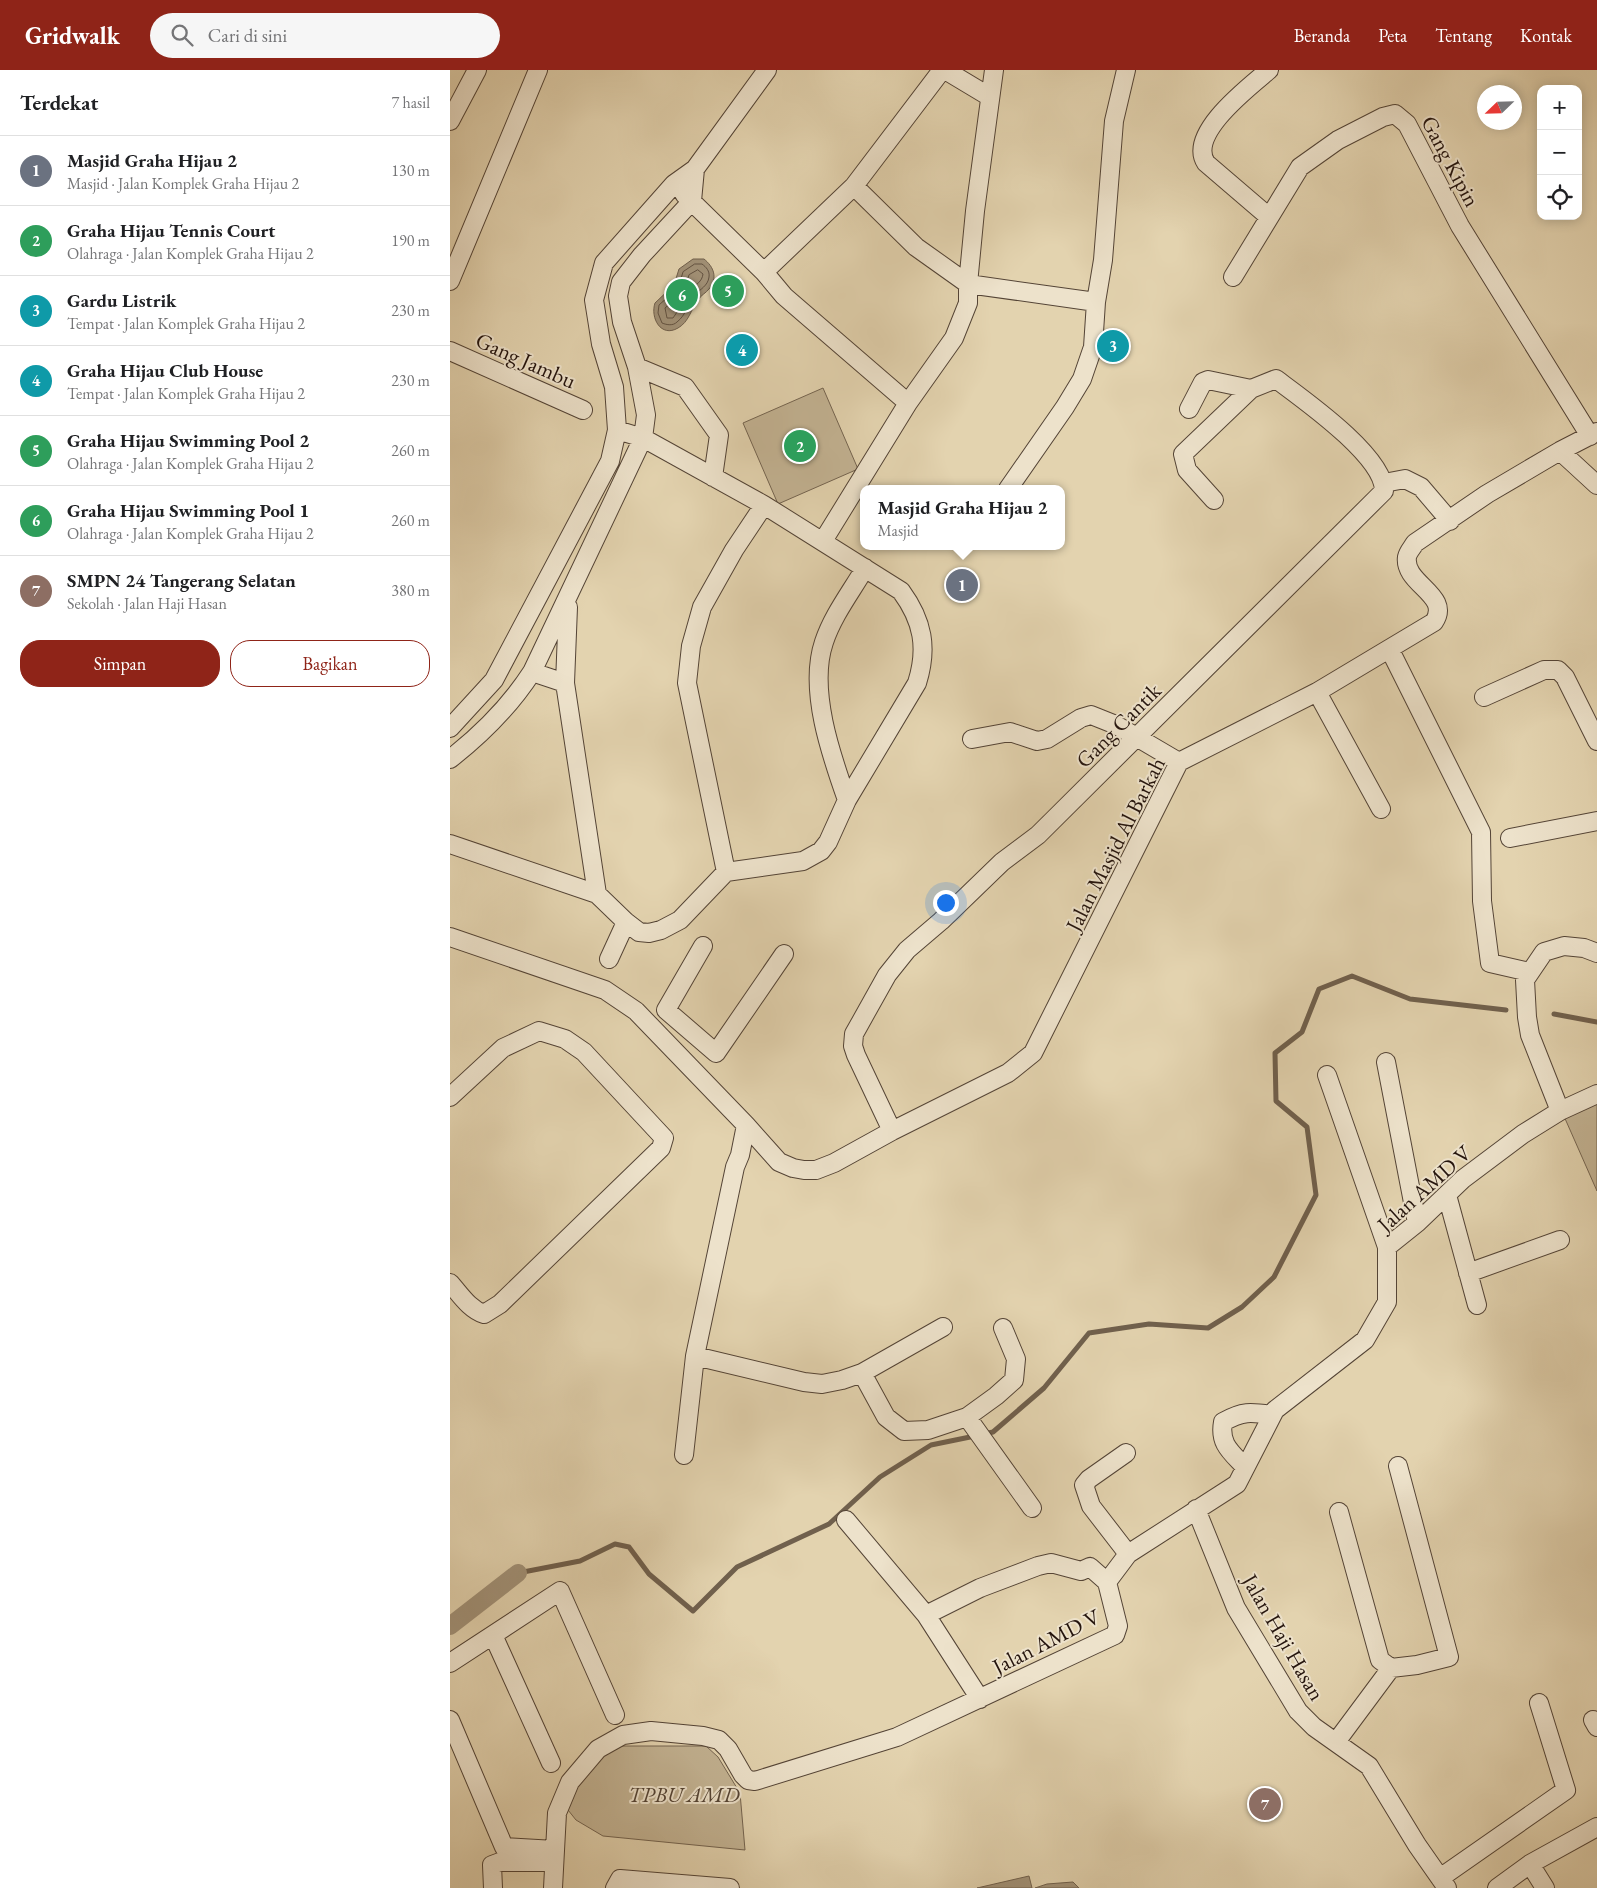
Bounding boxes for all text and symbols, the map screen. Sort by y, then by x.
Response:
search box [150,13,500,58]
text: Gridwalk [25,20,120,51]
icon: search [168,21,196,49]
text: Cari di sini [208,23,287,48]
text: Beranda [1294,24,1350,47]
text: Peta [1378,24,1407,47]
text: Tentang [1435,24,1492,47]
text: Kontak [1520,24,1572,47]
north arrow [1477,85,1522,130]
map controls [1537,85,1582,220]
button: + [1537,85,1582,130]
text: Terdekat [20,89,98,116]
text: 7 hasil [392,92,430,113]
street label: Gang Kipin [1414,111,1487,212]
button: − [1537,130,1582,175]
text: Masjid Graha Hijau 2 [67,148,237,173]
text: 1 [32,160,40,181]
text: 130 m [391,160,430,181]
text: Masjid · Jalan Komplek Graha Hijau 2 [67,173,299,194]
button: locate [1537,175,1582,220]
text: Graha Hijau Tennis Court [67,218,275,243]
text: 2 [32,230,40,251]
text: 190 m [391,230,430,251]
text: Olahraga · Jalan Komplek Graha Hijau 2 [67,243,314,264]
pin: 5 [712,272,744,310]
pin: 6 [666,276,698,314]
text: Gardu Listrik [67,288,177,313]
text: 3 [32,300,40,321]
text: 230 m [391,300,430,321]
text: Tempat · Jalan Komplek Graha Hijau 2 [67,313,305,334]
street label: Gang Jambu [471,326,581,396]
pin: 3 [1097,327,1129,365]
pin: 4 [726,331,758,369]
text: Graha Hijau Club House [67,358,263,383]
text: 4 [32,370,40,391]
text: 230 m [391,370,430,391]
text: Tempat · Jalan Komplek Graha Hijau 2 [67,383,305,404]
pin: 2 [784,427,816,465]
text: Graha Hijau Swimming Pool 2 [67,428,309,453]
text: 5 [32,440,40,461]
text: 260 m [391,440,430,461]
text: Olahraga · Jalan Komplek Graha Hijau 2 [67,453,314,474]
popup [860,485,1065,550]
text: Masjid Graha Hijau 2 [877,495,1048,520]
text: Graha Hijau Swimming Pool 1 [67,498,309,523]
text: 6 [32,510,40,531]
text: 260 m [391,510,430,531]
text: Masjid [877,520,919,541]
text: Olahraga · Jalan Komplek Graha Hijau 2 [67,523,314,544]
pin: 1 [946,566,978,604]
text: SMPN 24 Tangerang Selatan [67,568,296,593]
text: 7 [32,580,40,601]
text: 380 m [391,580,430,601]
text: Sekolah · Jalan Haji Hasan [67,593,227,614]
button: Simpan [20,640,220,687]
button: Bagikan [230,640,430,687]
street label: Gang Cantik [1070,676,1168,774]
street label: Jalan Masjid Al Barkah [1058,752,1172,938]
your location [933,890,959,916]
street label: Jalan AMD V [1370,1138,1478,1240]
street label: Jalan Haji Hasan [1235,1567,1332,1706]
street label: Jalan AMD V [986,1602,1105,1682]
park label: TPBU AMD [628,1780,740,1809]
pin: 7 [1249,1785,1281,1823]

